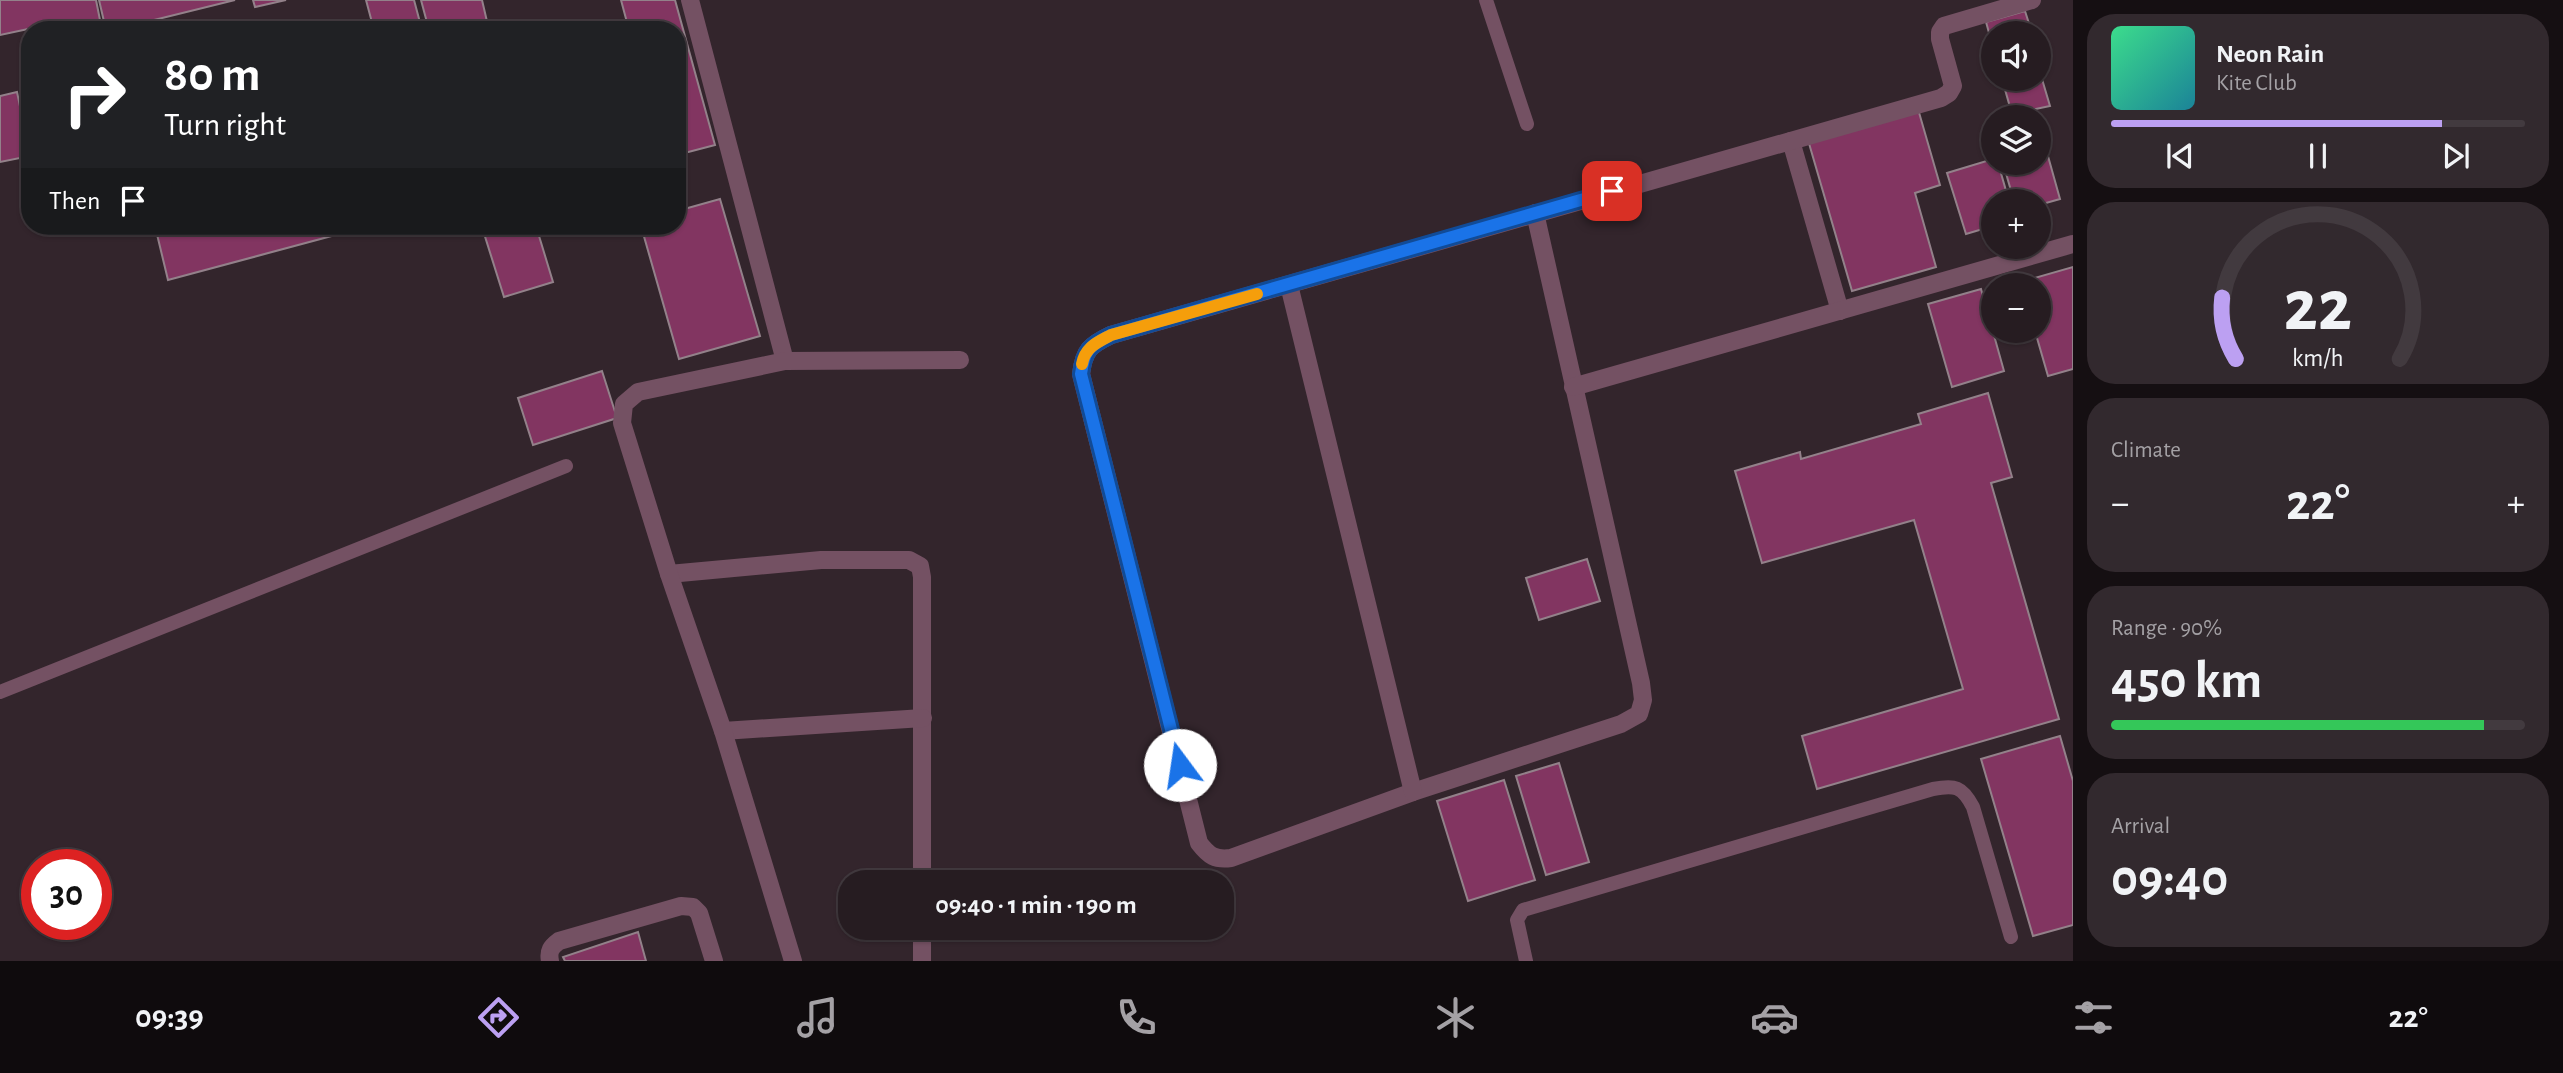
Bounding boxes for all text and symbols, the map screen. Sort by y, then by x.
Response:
map controls [1981,21,2051,343]
button: sound [1981,21,2051,91]
text: Neon Rain [2216,41,2324,67]
icon: right [49,49,140,140]
text: 80 m [164,51,261,100]
text: Kite Club [2216,72,2297,95]
button: layers [1981,105,2051,175]
text: Turn right [164,109,286,141]
icon: previous [2161,137,2199,175]
icon: pause [2299,137,2337,175]
icon: next [2437,137,2475,175]
pin [1582,161,1642,221]
icon: arrive [1593,172,1631,210]
icon: arrive [114,182,152,220]
text: Then [49,188,100,214]
button: + [1981,189,2051,259]
text: 22 [2284,271,2352,344]
button: − [1981,273,2051,343]
text: km/h [2292,346,2344,371]
text: Climate [2111,439,2181,462]
text: 22° [2286,477,2350,529]
text: − [2111,485,2129,523]
text: + [2507,485,2525,523]
text: Range · 90% [2111,617,2222,640]
text: 450 km [2111,655,2262,707]
position arrow [1143,728,1217,802]
text: Arrival [2111,815,2170,838]
speed limit sign: 30 [21,849,112,940]
text: 09:40 [2111,853,2228,905]
text: 09:40 · 1 min · 190 m [935,892,1137,918]
icon: directions [474,993,523,1042]
icon: music [793,993,842,1042]
icon: phone [1112,993,1161,1042]
icon: climate [1431,993,1480,1042]
icon: car [1750,993,1799,1042]
icon: filters [2069,993,2118,1042]
text: 09:39 [135,1001,204,1033]
text: 22° [2388,1001,2428,1033]

